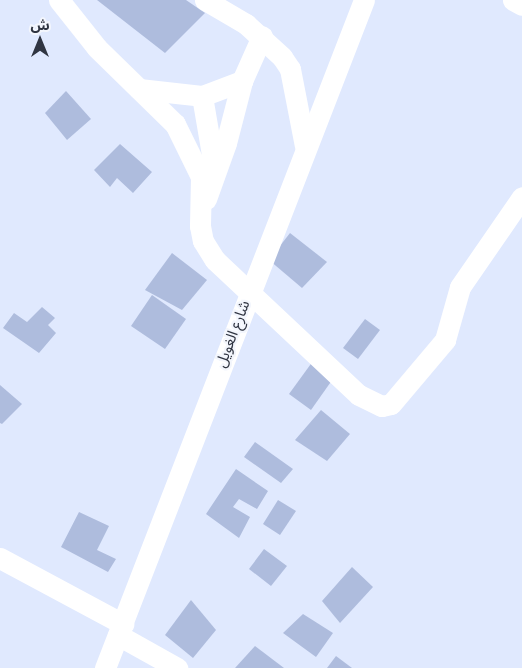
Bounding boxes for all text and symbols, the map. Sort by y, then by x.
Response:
north arrow [15,15,65,65]
text: ش [30,16,50,34]
street label: شارع الغويل [212,298,254,370]

